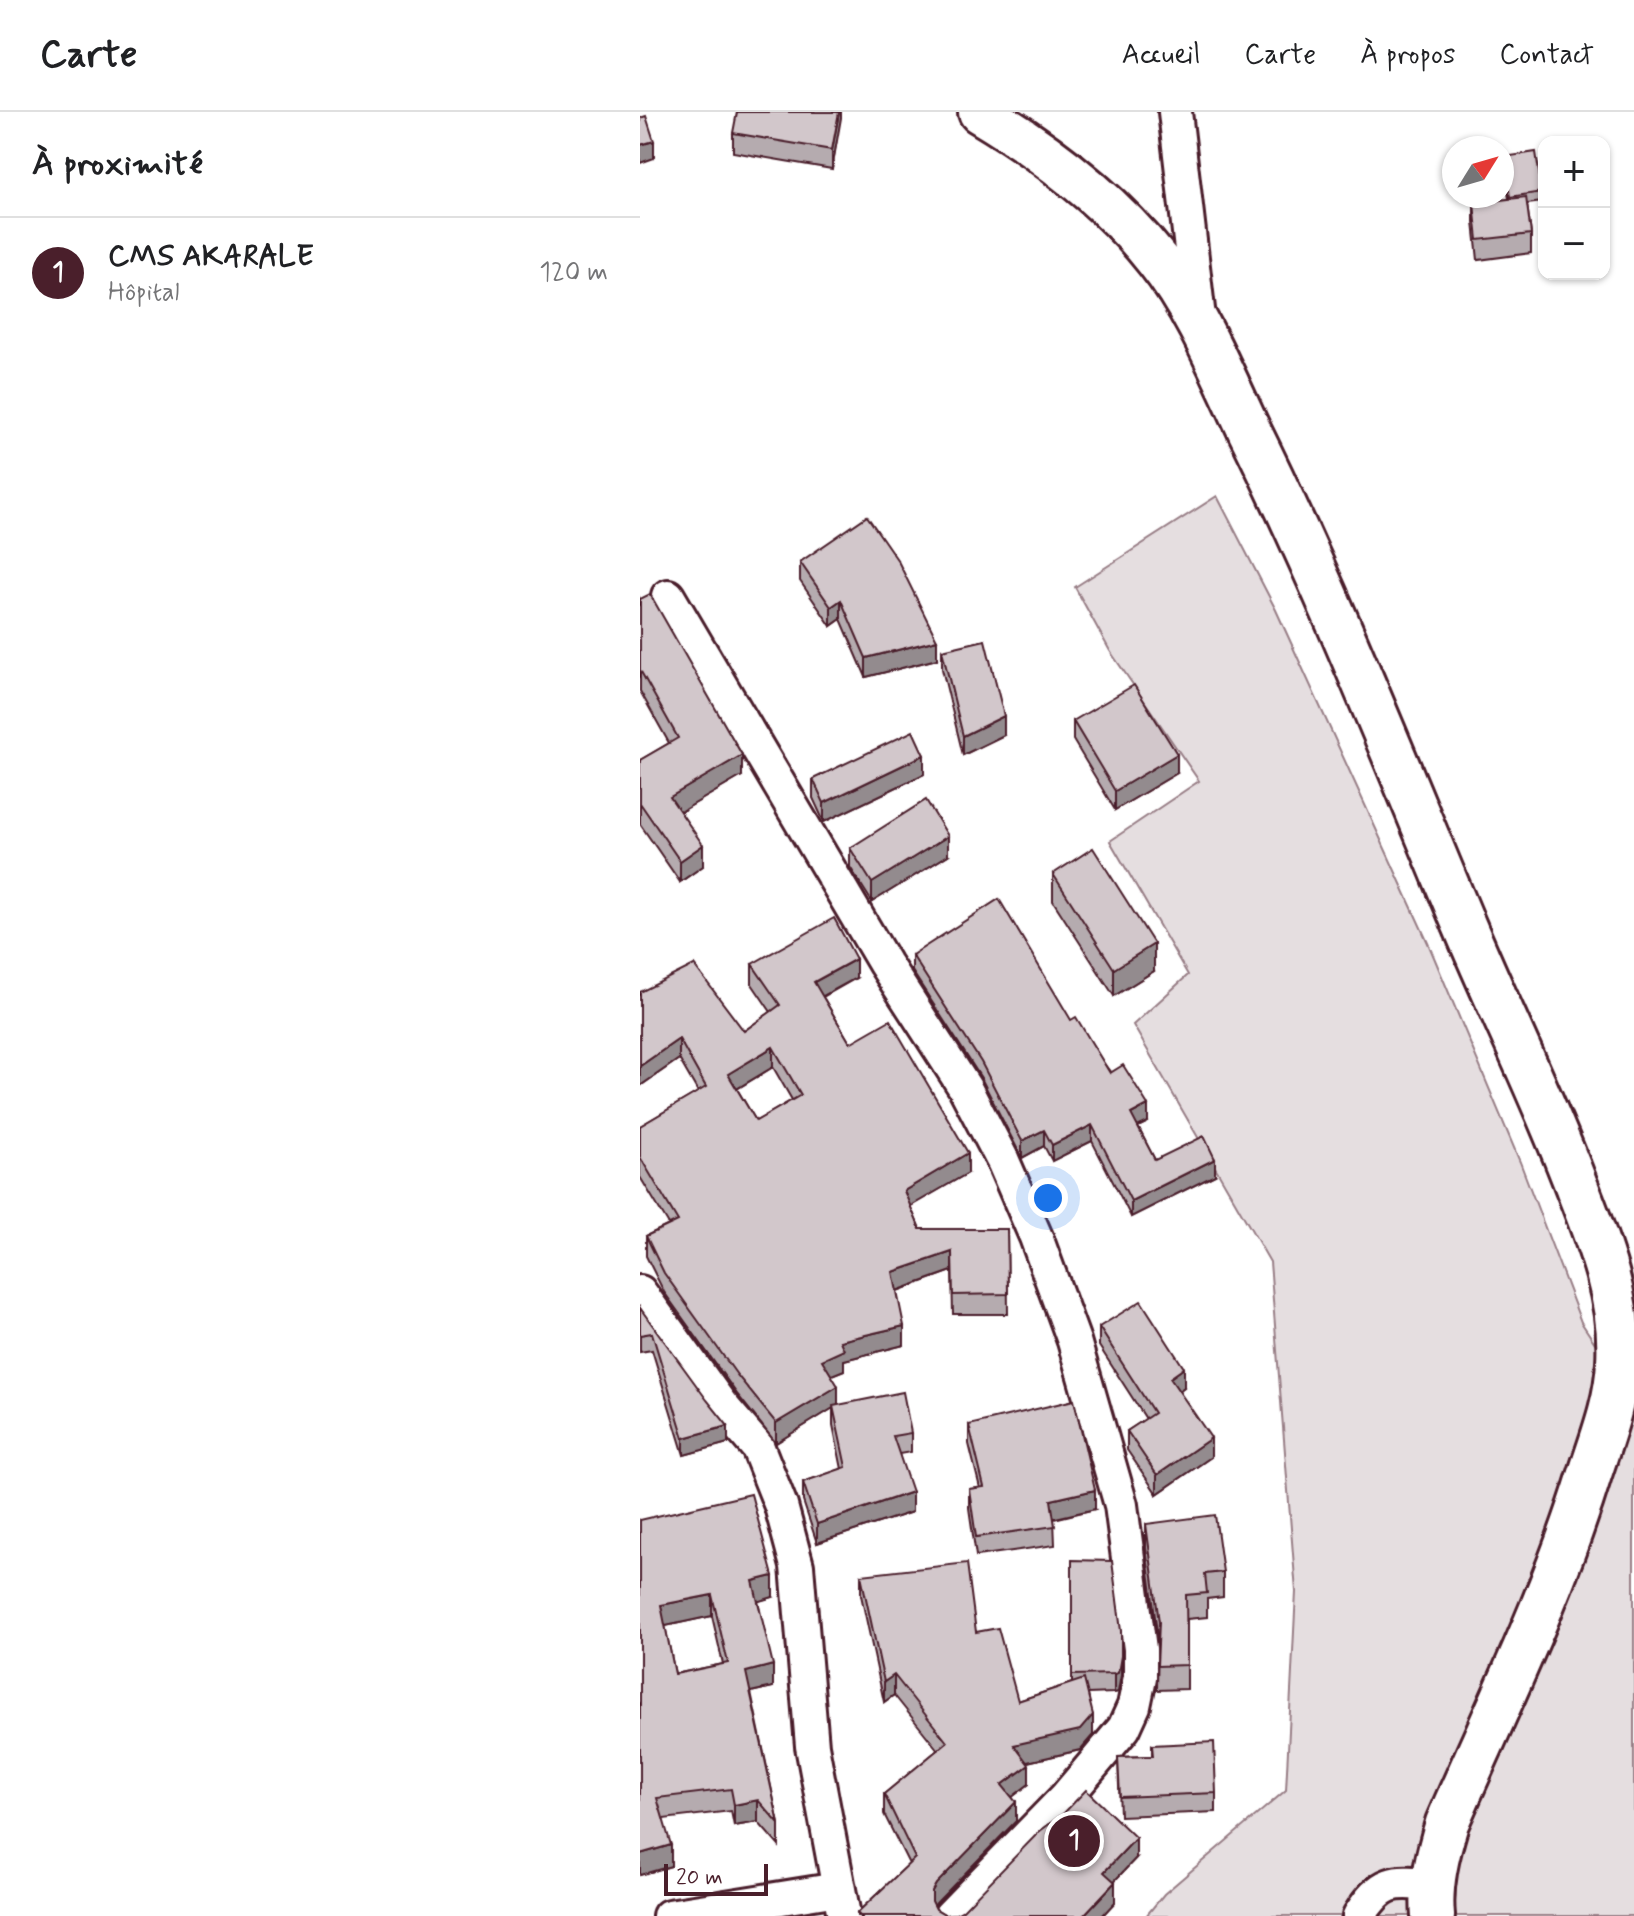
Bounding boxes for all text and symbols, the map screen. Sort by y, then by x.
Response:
text: Carte [40,31,137,80]
text: Accueil [1122,37,1200,74]
text: Carte [1244,37,1316,74]
text: À propos [1360,37,1455,74]
text: Contact [1499,37,1594,74]
north arrow [1442,136,1514,208]
map controls [1538,136,1610,280]
button: + [1538,136,1610,208]
text: À proximité [32,142,203,187]
button: − [1538,208,1610,280]
text: CMS AKARALE [108,237,314,276]
text: 1 [52,256,64,290]
text: 120 m [539,256,608,290]
text: Hôpital [108,276,180,310]
your location [1028,1178,1068,1218]
pin: 1 [1048,1811,1100,1871]
scale bar [664,1860,768,1896]
text: 20 m [676,1864,723,1892]

